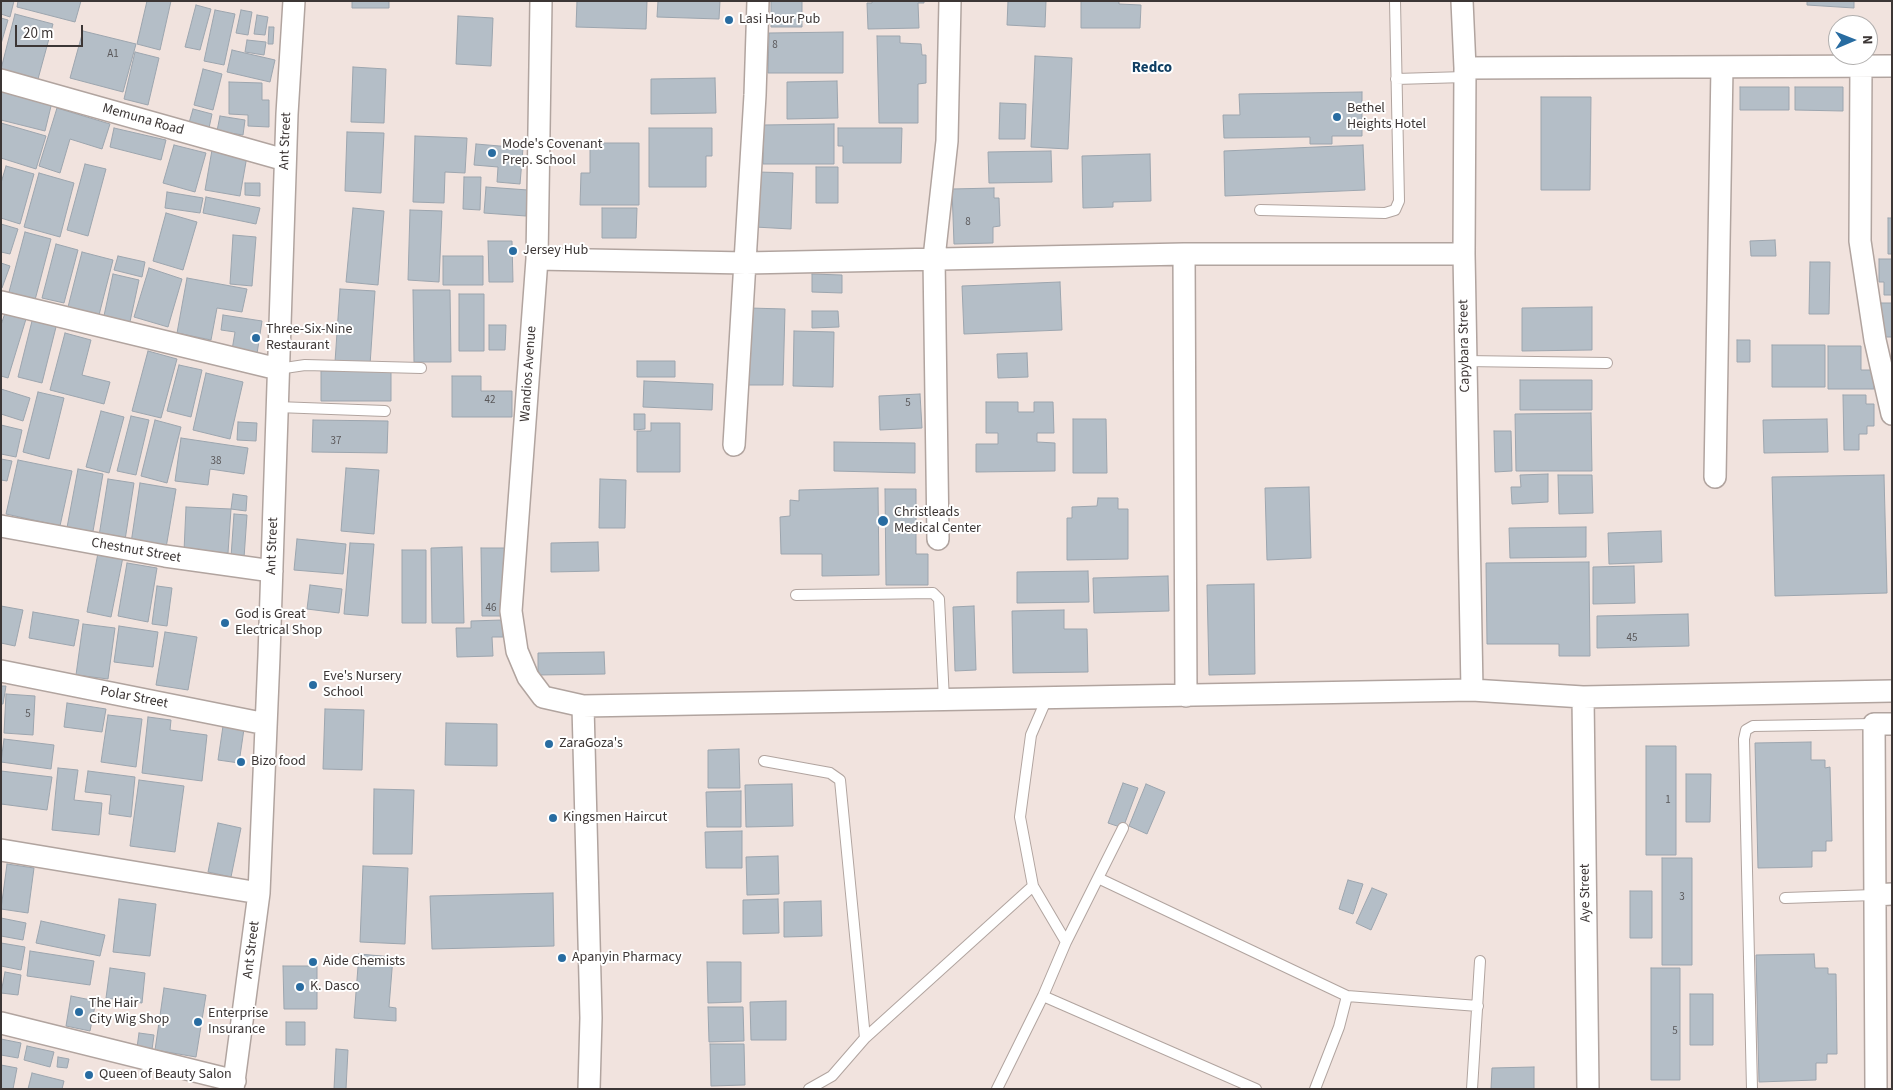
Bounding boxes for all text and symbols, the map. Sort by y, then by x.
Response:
place label: Lasi Hour Pub [739,12,820,28]
marker: Lasi Hour Pub [723,14,735,26]
scale bar [18,15,85,47]
north arrow [1828,15,1878,65]
text: 20 m [23,23,53,44]
text: N [1857,35,1877,45]
house number: 8 [772,39,778,53]
house number: A1 [107,48,119,62]
district label: Redco [1132,60,1172,78]
street label: Memuna Road [100,100,186,140]
place label: Bethel Heights Hotel [1347,101,1426,134]
marker: Bethel Heights Hotel [1331,111,1343,123]
street label: Ant Street [277,112,295,170]
place label: Mode's Covenant Prep. School [502,137,602,170]
marker: Mode's Covenant Prep. School [486,147,498,159]
house number: 8 [965,216,971,230]
place label: Jersey Hub [523,243,588,259]
marker: Jersey Hub [507,245,519,257]
street label: Capybara Street [1456,299,1474,393]
place label: Three-Six-Nine Restaurant [266,322,352,354]
street label: Wandios Avenue [517,325,541,423]
marker: Three-Six-Nine Restaurant [250,332,262,344]
house number: 42 [485,394,495,408]
house number: 5 [905,397,911,411]
house number: 37 [331,435,341,449]
house number: 38 [211,455,221,469]
place label: Christleads Medical Center [894,505,981,538]
marker: Christleads Medical Center [876,514,890,528]
street label: Ant Street [264,517,282,575]
street label: Chestnut Street [90,535,182,567]
house number: 46 [486,602,496,616]
place label: God is Great Electrical Shop [235,607,322,640]
marker: God is Great Electrical Shop [219,617,231,629]
house number: 45 [1627,632,1637,646]
place label: Eve's Nursery School [323,669,402,702]
marker: Eve's Nursery School [307,679,319,691]
street label: Polar Street [99,683,169,713]
house number: 5 [25,708,31,722]
place label: ZaraGoza's [559,736,623,752]
marker: ZaraGoza's [543,738,555,750]
place label: Bizo food [251,754,306,770]
marker: Bizo food [235,756,247,768]
house number: 1 [1665,794,1671,808]
place label: Kingsmen Haircut [563,810,667,826]
marker: Kingsmen Haircut [547,812,559,824]
street label: Aye Street [1577,863,1595,923]
house number: 3 [1679,891,1685,905]
street label: Ant Street [240,920,264,980]
place label: Apanyin Pharmacy [572,950,681,966]
marker: Apanyin Pharmacy [556,952,568,964]
place label: Aide Chemists [323,954,405,970]
marker: Aide Chemists [307,956,319,968]
place label: K. Dasco [310,979,360,995]
marker: K. Dasco [294,981,306,993]
place label: The Hair City Wig Shop [89,996,169,1028]
marker: The Hair City Wig Shop [73,1006,85,1018]
place label: Enterprise Insurance [208,1006,268,1038]
marker: Enterprise Insurance [192,1016,204,1028]
house number: 5 [1672,1025,1678,1039]
place label: Queen of Beauty Salon [99,1067,232,1083]
marker: Queen of Beauty Salon [83,1069,95,1081]

